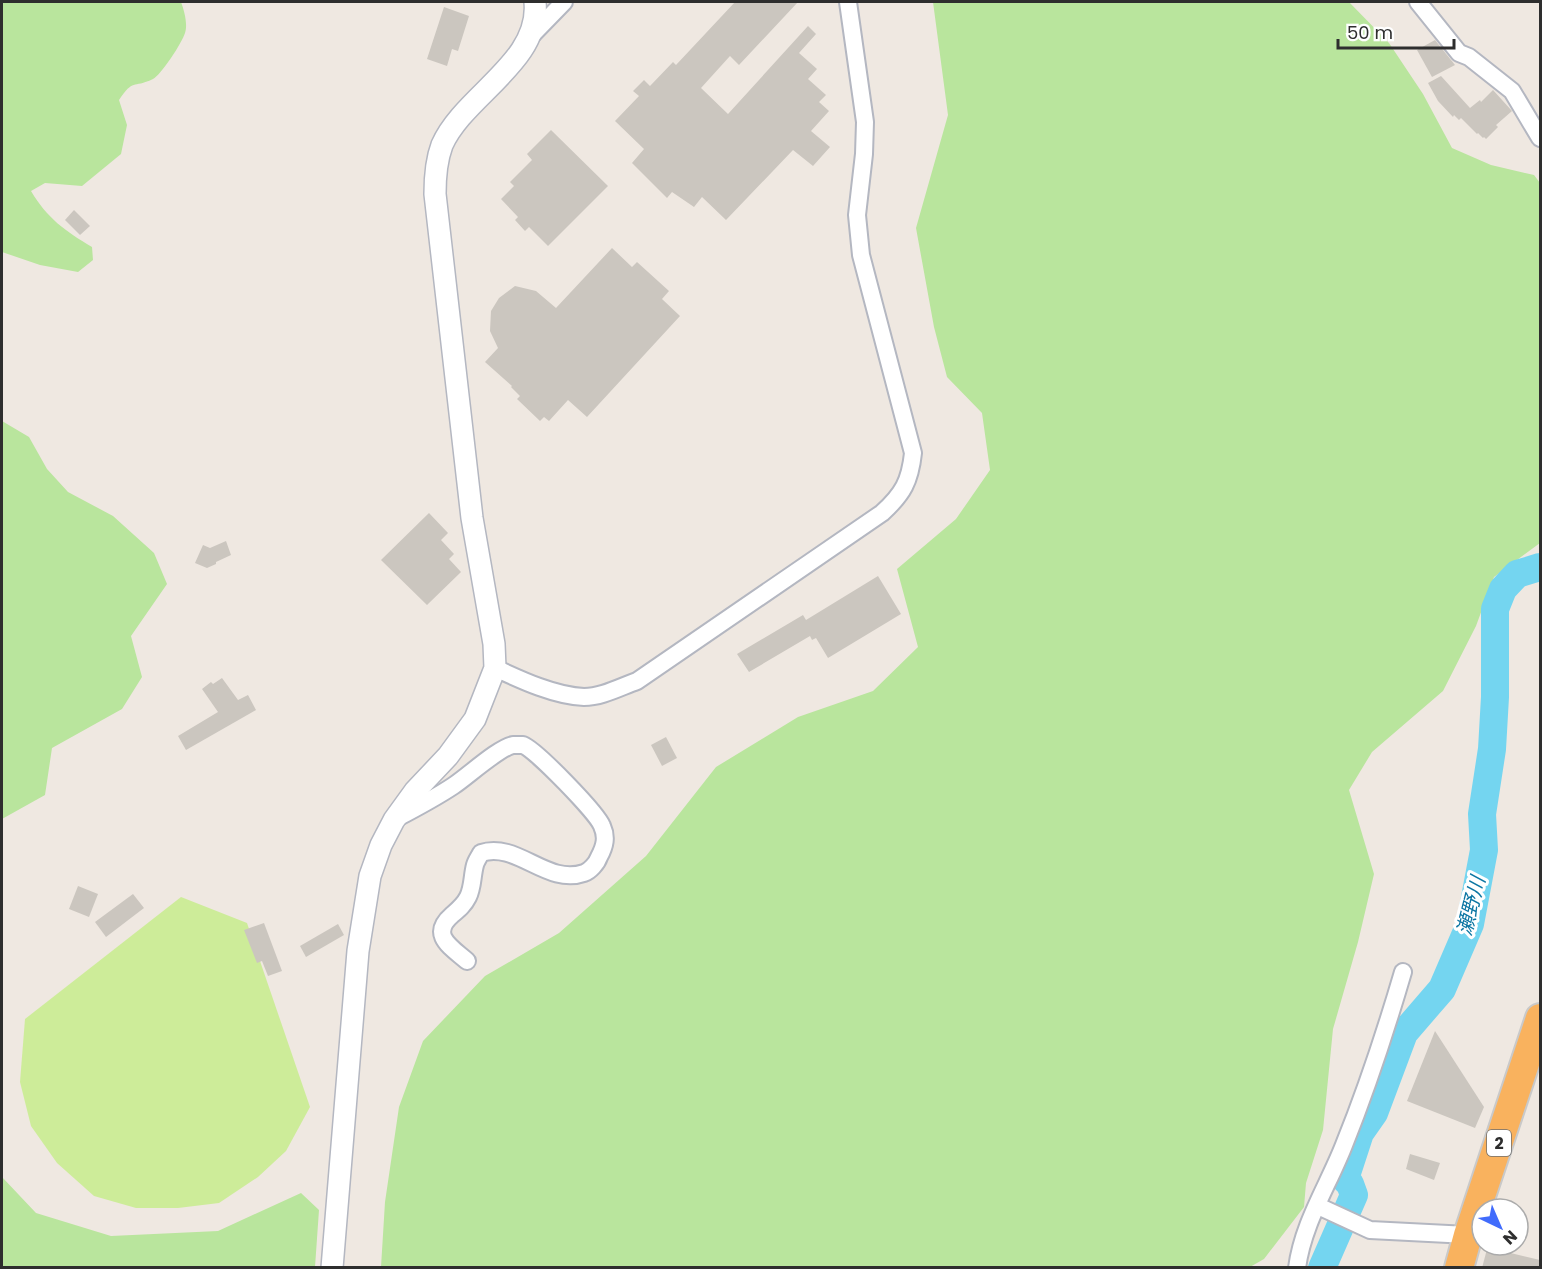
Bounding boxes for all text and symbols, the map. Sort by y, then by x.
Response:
scale bar [1338,12,1454,50]
text: 50 m [1347,20,1393,45]
water label: 瀬野川 [1450,872,1492,938]
road number: 2 [1487,1130,1511,1156]
north arrow [1470,1197,1530,1257]
text: N [1498,1225,1522,1250]

